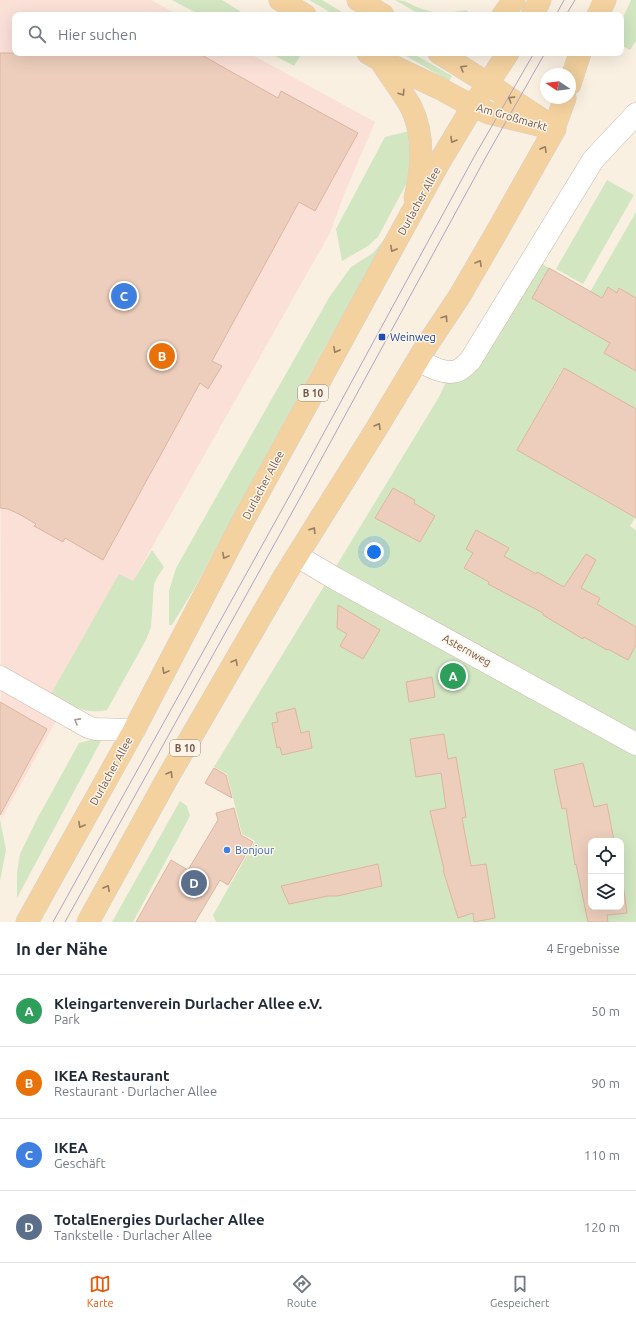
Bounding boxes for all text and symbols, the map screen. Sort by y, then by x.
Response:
search box [12,12,624,56]
icon: search [26,23,48,45]
text: Hier suchen [58,26,137,43]
one-way arrow [460,66,467,73]
north arrow [540,68,576,104]
one-way arrow [397,89,405,96]
one-way arrow [508,96,515,104]
street label: Am Großmarkt [475,101,549,133]
one-way arrow [450,136,457,143]
one-way arrow [539,146,546,153]
street label: Durlacher Allee [395,165,443,237]
one-way arrow [390,245,397,252]
one-way arrow [474,260,481,267]
pin: C [111,281,137,311]
one-way arrow [440,315,448,322]
place label: Weinweg [390,331,436,343]
marker: Weinweg [377,332,387,342]
pin: B [149,341,175,371]
one-way arrow [334,346,341,353]
road number: B 10 [298,385,328,401]
one-way arrow [373,423,380,430]
street label: Durlacher Allee [240,449,286,521]
one-way arrow [308,527,316,534]
your location [364,542,384,562]
one-way arrow [223,552,230,559]
street label: Asternweg [441,632,493,668]
one-way arrow [230,659,237,666]
pin: A [440,661,466,691]
one-way arrow [162,667,169,674]
one-way arrow [74,718,81,725]
street label: Durlacher Allee [87,735,135,807]
road number: B 10 [170,740,200,756]
one-way arrow [165,771,172,778]
one-way arrow [78,821,86,829]
map controls [588,838,624,910]
button: locate [588,838,624,874]
place label: Bonjour [235,844,275,856]
marker: Bonjour [222,845,232,855]
pin: D [181,868,207,898]
button: layers [588,874,624,910]
one-way arrow [102,885,109,892]
text: In der Nähe [16,939,108,958]
text: 4 Ergebnisse [546,941,620,955]
text: Kleingartenverein Durlacher Allee e.V. [54,995,322,1012]
text: A [24,1004,34,1018]
text: 50 m [591,1004,620,1018]
text: Park [54,1012,80,1026]
text: IKEA Restaurant [54,1067,169,1084]
text: B [25,1076,33,1090]
text: 90 m [591,1076,620,1090]
text: Restaurant · Durlacher Allee [54,1084,217,1098]
text: IKEA [54,1139,88,1156]
text: C [25,1148,33,1162]
text: 110 m [584,1148,620,1162]
text: Geschäft [54,1156,106,1170]
text: TotalEnergies Durlacher Allee [54,1211,265,1228]
text: D [24,1220,34,1234]
text: 120 m [584,1220,620,1234]
text: Tankstelle · Durlacher Allee [54,1228,212,1242]
tab: Karte [87,1273,114,1309]
tab: Route [287,1273,317,1309]
tab: Gespeichert [490,1273,549,1309]

